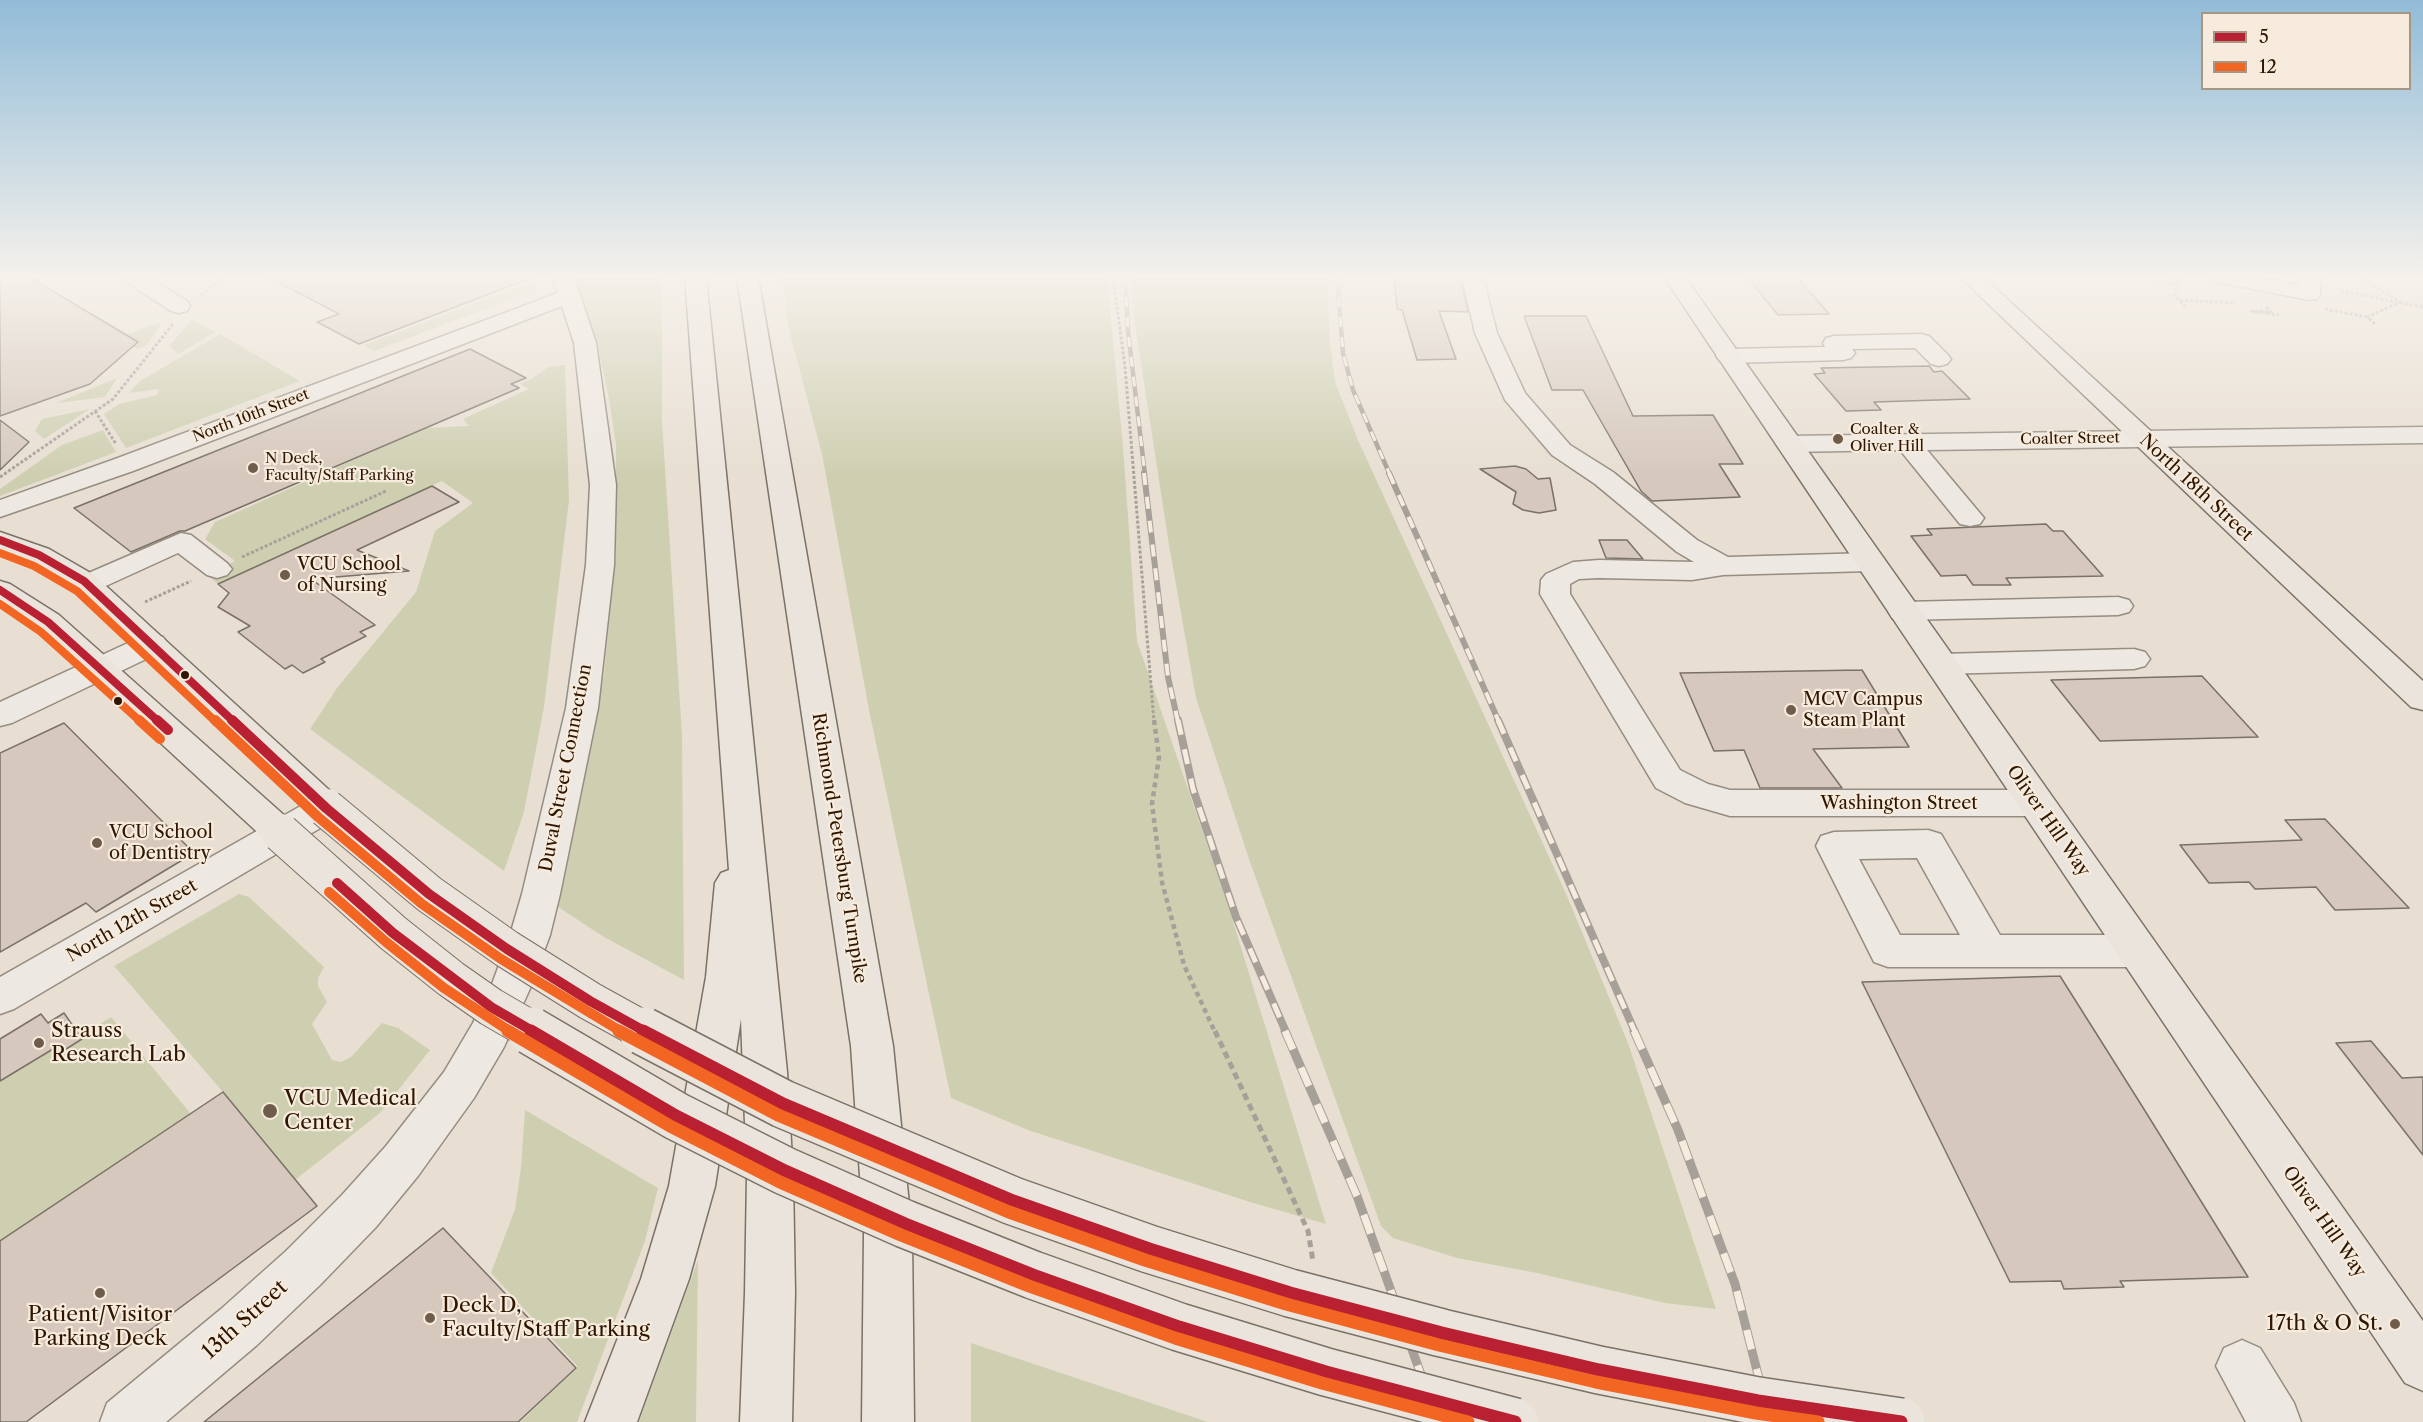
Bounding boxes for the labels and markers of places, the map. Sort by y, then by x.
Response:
place label: Coalter & Oliver Hill [1850,421,1924,456]
marker: Coalter & Oliver Hill [1831,432,1845,446]
place label: N Deck, Faculty/Staff Parking [265,450,413,485]
marker: N Deck, Faculty/Staff Parking [246,461,260,475]
place label: VCU School of Nursing [297,554,401,596]
marker: VCU School of Nursing [278,568,292,582]
unlabelled marker [179,669,191,681]
place label: MCV Campus Steam Plant [1803,689,1923,732]
unlabelled marker [112,695,124,707]
marker: MCV Campus Steam Plant [1784,703,1798,717]
place label: VCU School of Dentistry [109,822,213,864]
marker: VCU School of Dentistry [90,836,104,850]
place label: Strauss Research Lab [51,1018,186,1068]
marker: Strauss Research Lab [32,1036,46,1050]
place label: VCU Medical Center [284,1086,417,1136]
marker: VCU Medical Center [261,1102,279,1120]
marker: Patient/Visitor Parking Deck [93,1286,107,1300]
place label: Deck D, Faculty/Staff Parking [442,1293,650,1343]
place label: Patient/Visitor Parking Deck [28,1302,172,1352]
marker: Deck D, Faculty/Staff Parking [423,1311,437,1325]
place label: 17th & O St. [2267,1311,2383,1337]
marker: 17th & O St. [2388,1317,2402,1331]

